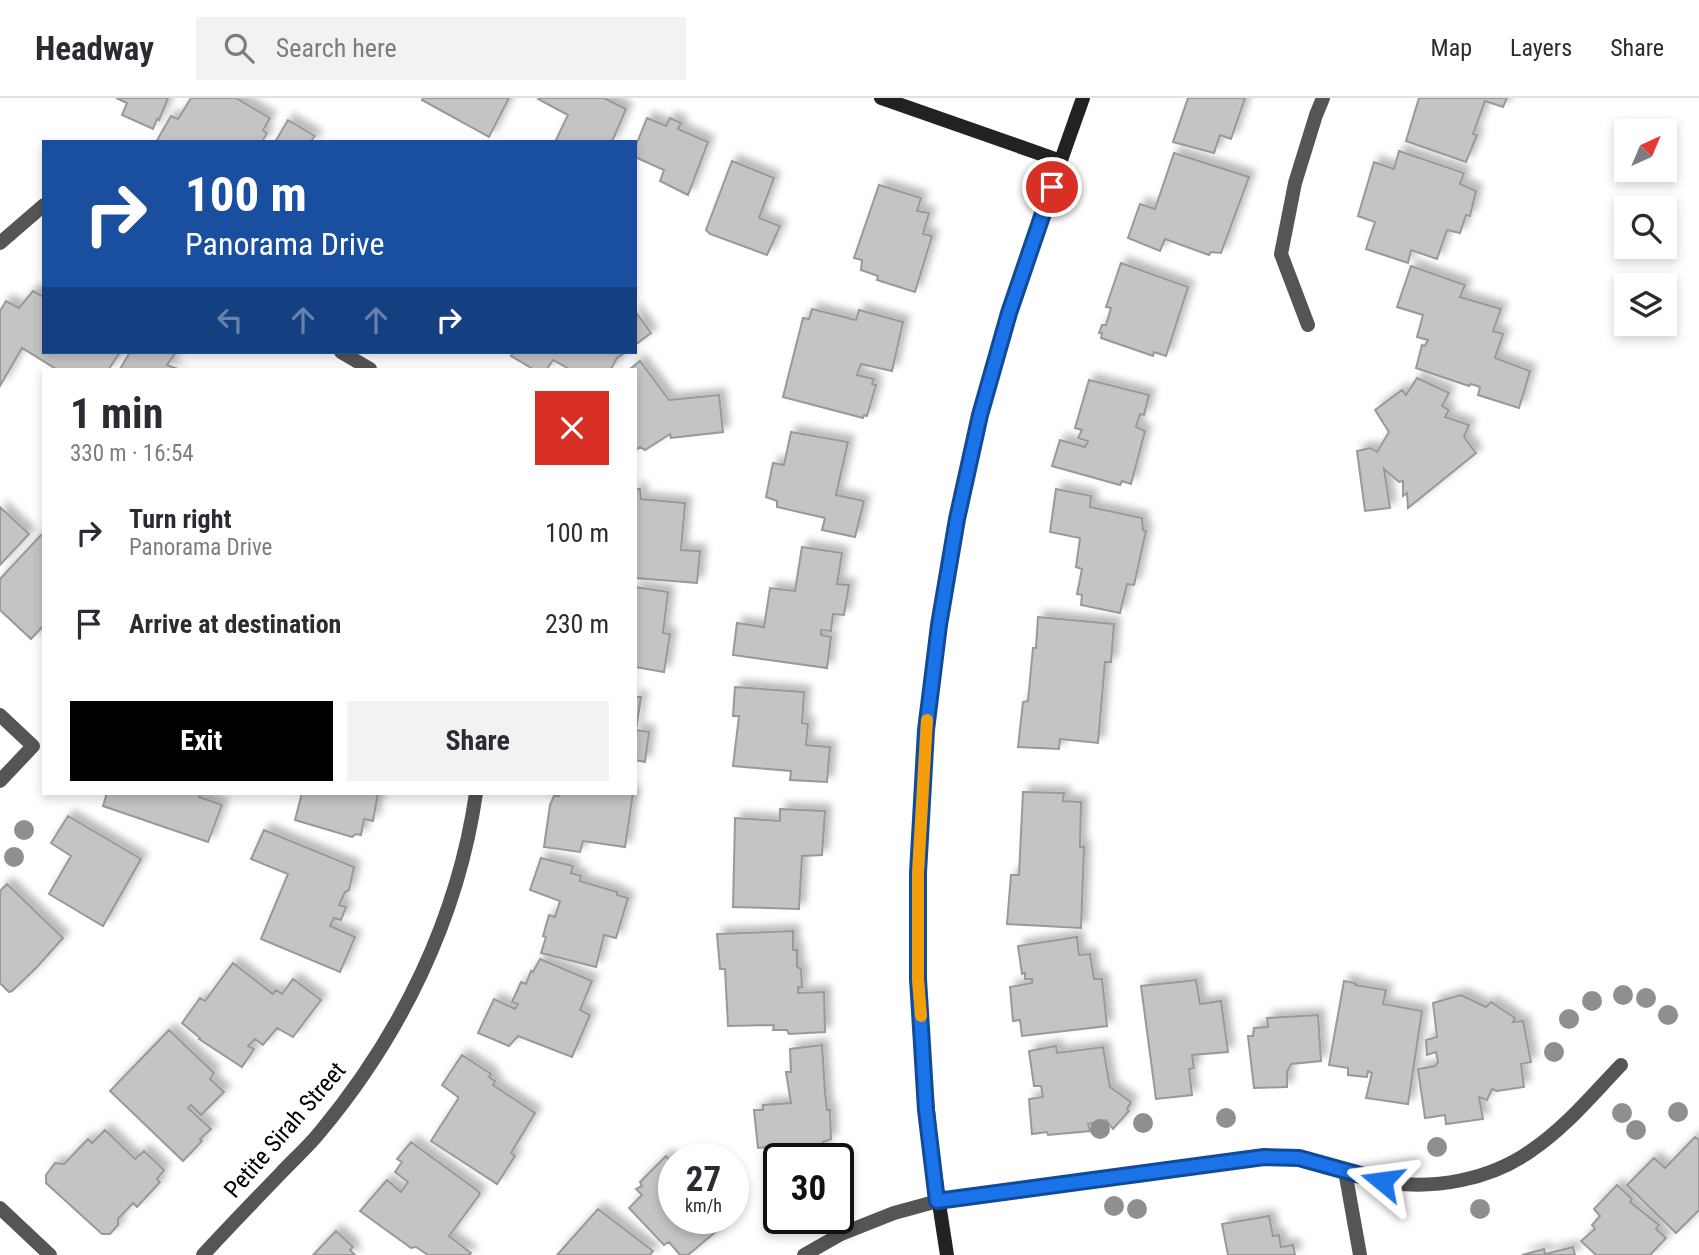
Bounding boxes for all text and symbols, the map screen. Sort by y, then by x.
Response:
search box [196,17,686,80]
text: Headway [35,29,154,68]
icon: search [220,29,258,67]
text: Search here [276,33,397,63]
text: Map [1431,34,1472,62]
text: Layers [1510,34,1572,62]
text: Share [1610,34,1664,62]
north arrow [1614,119,1676,182]
map controls [1614,119,1677,336]
pin [1022,157,1082,217]
text: 100 m [185,166,307,223]
icon: right [70,168,161,259]
icon: arrive [1033,168,1071,206]
button: search [1614,196,1677,259]
text: Panorama Drive [185,225,385,263]
button: layers [1614,273,1677,336]
icon: left [211,301,249,339]
icon: ahead [284,301,322,339]
icon: ahead [357,301,395,339]
icon: right [430,301,468,339]
text: 1 min [70,389,163,438]
button: close [535,391,609,465]
text: 330 m · 16:54 [70,440,194,467]
text: Turn right [129,504,231,534]
icon: right [70,514,108,552]
text: 100 m [545,518,609,548]
text: Panorama Drive [129,534,272,561]
icon: arrive [70,605,108,643]
text: Arrive at destination [129,609,341,639]
text: 230 m [545,609,609,639]
button: Exit [70,701,333,781]
button: Share [347,701,609,781]
street label: Petite Sirah Street [219,1056,351,1204]
speed limit sign: 30 [763,1143,854,1234]
position arrow [1345,1144,1419,1218]
text: 27 [686,1159,721,1200]
text: km/h [685,1195,722,1216]

